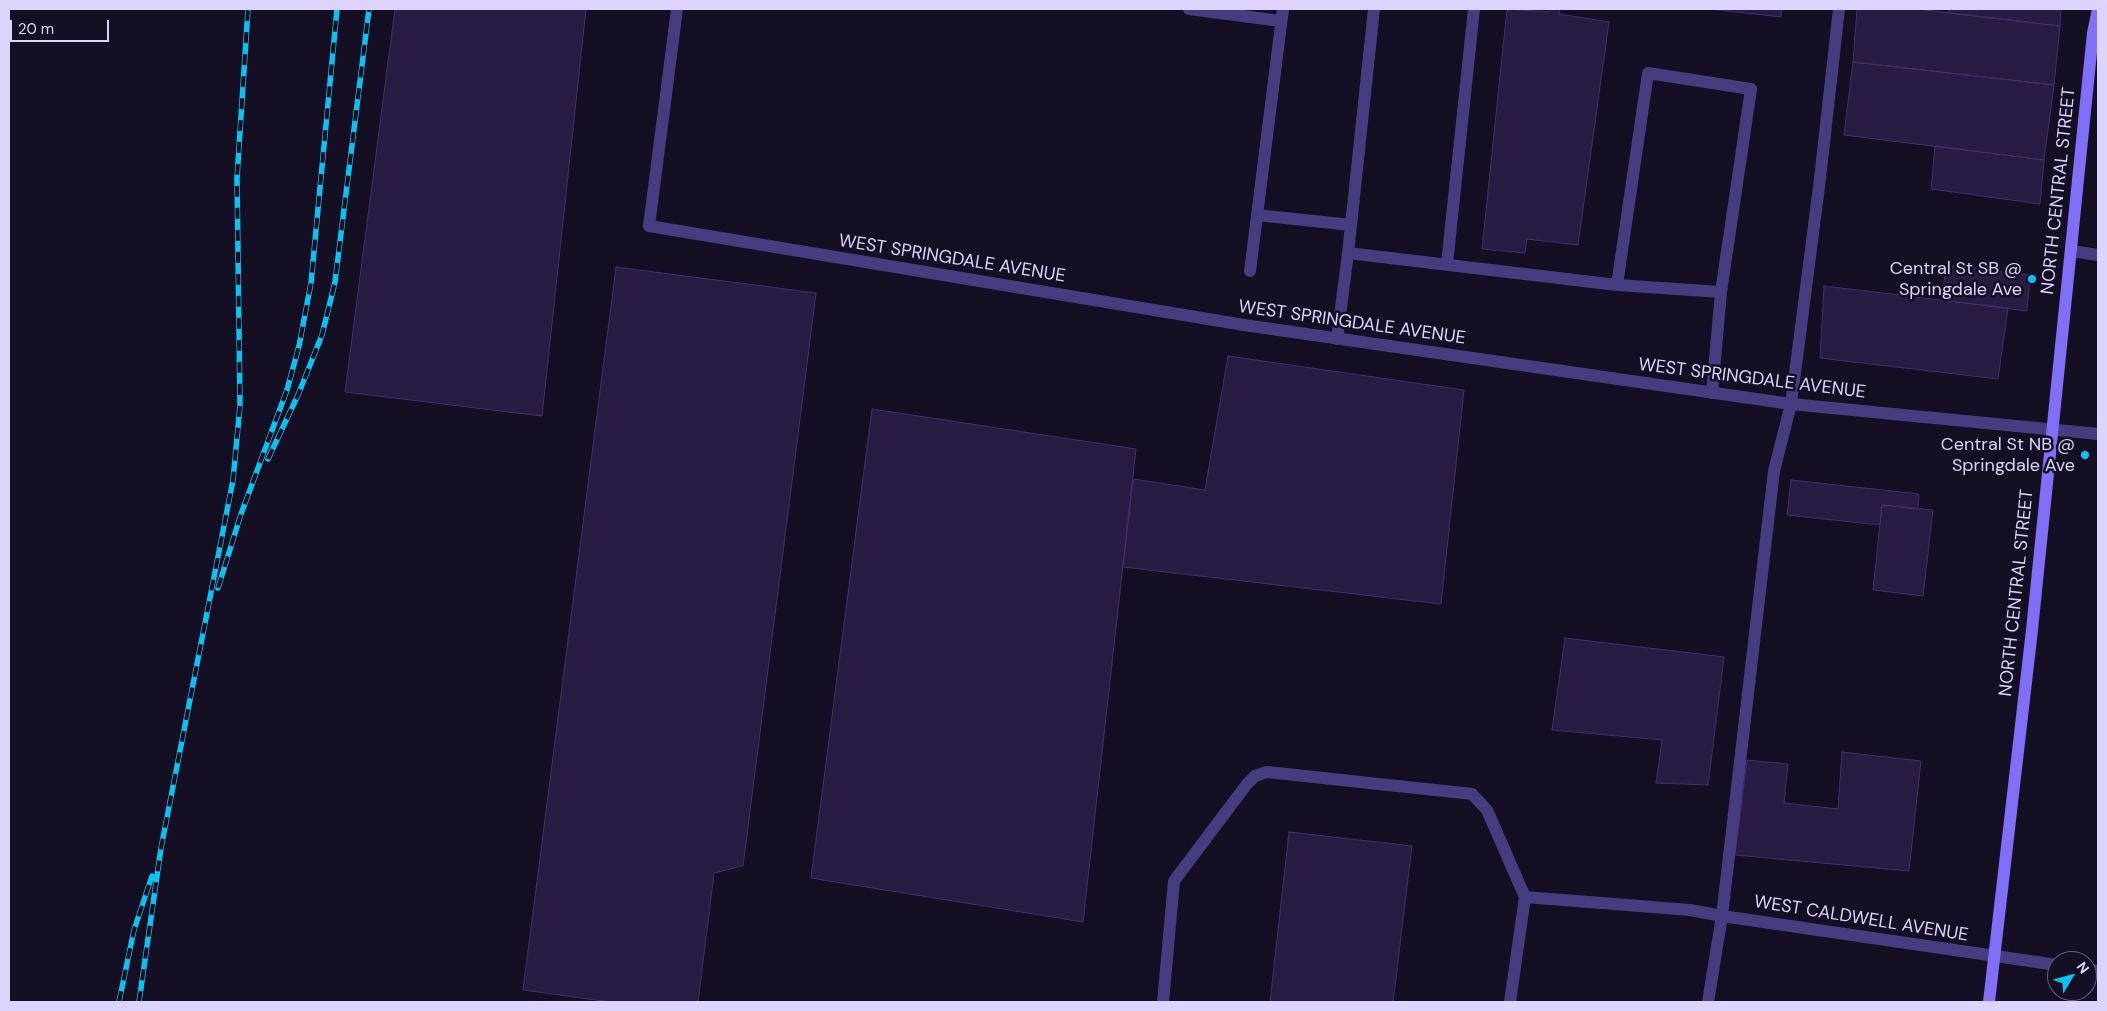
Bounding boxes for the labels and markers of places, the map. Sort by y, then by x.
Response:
place label: Central St SB @ Springdale Ave [1890,258,2022,300]
marker: Central St SB @ Springdale Ave [2026,273,2038,285]
place label: Central St NB @ Springdale Ave [1941,434,2075,476]
marker: Central St NB @ Springdale Ave [2079,449,2091,461]

